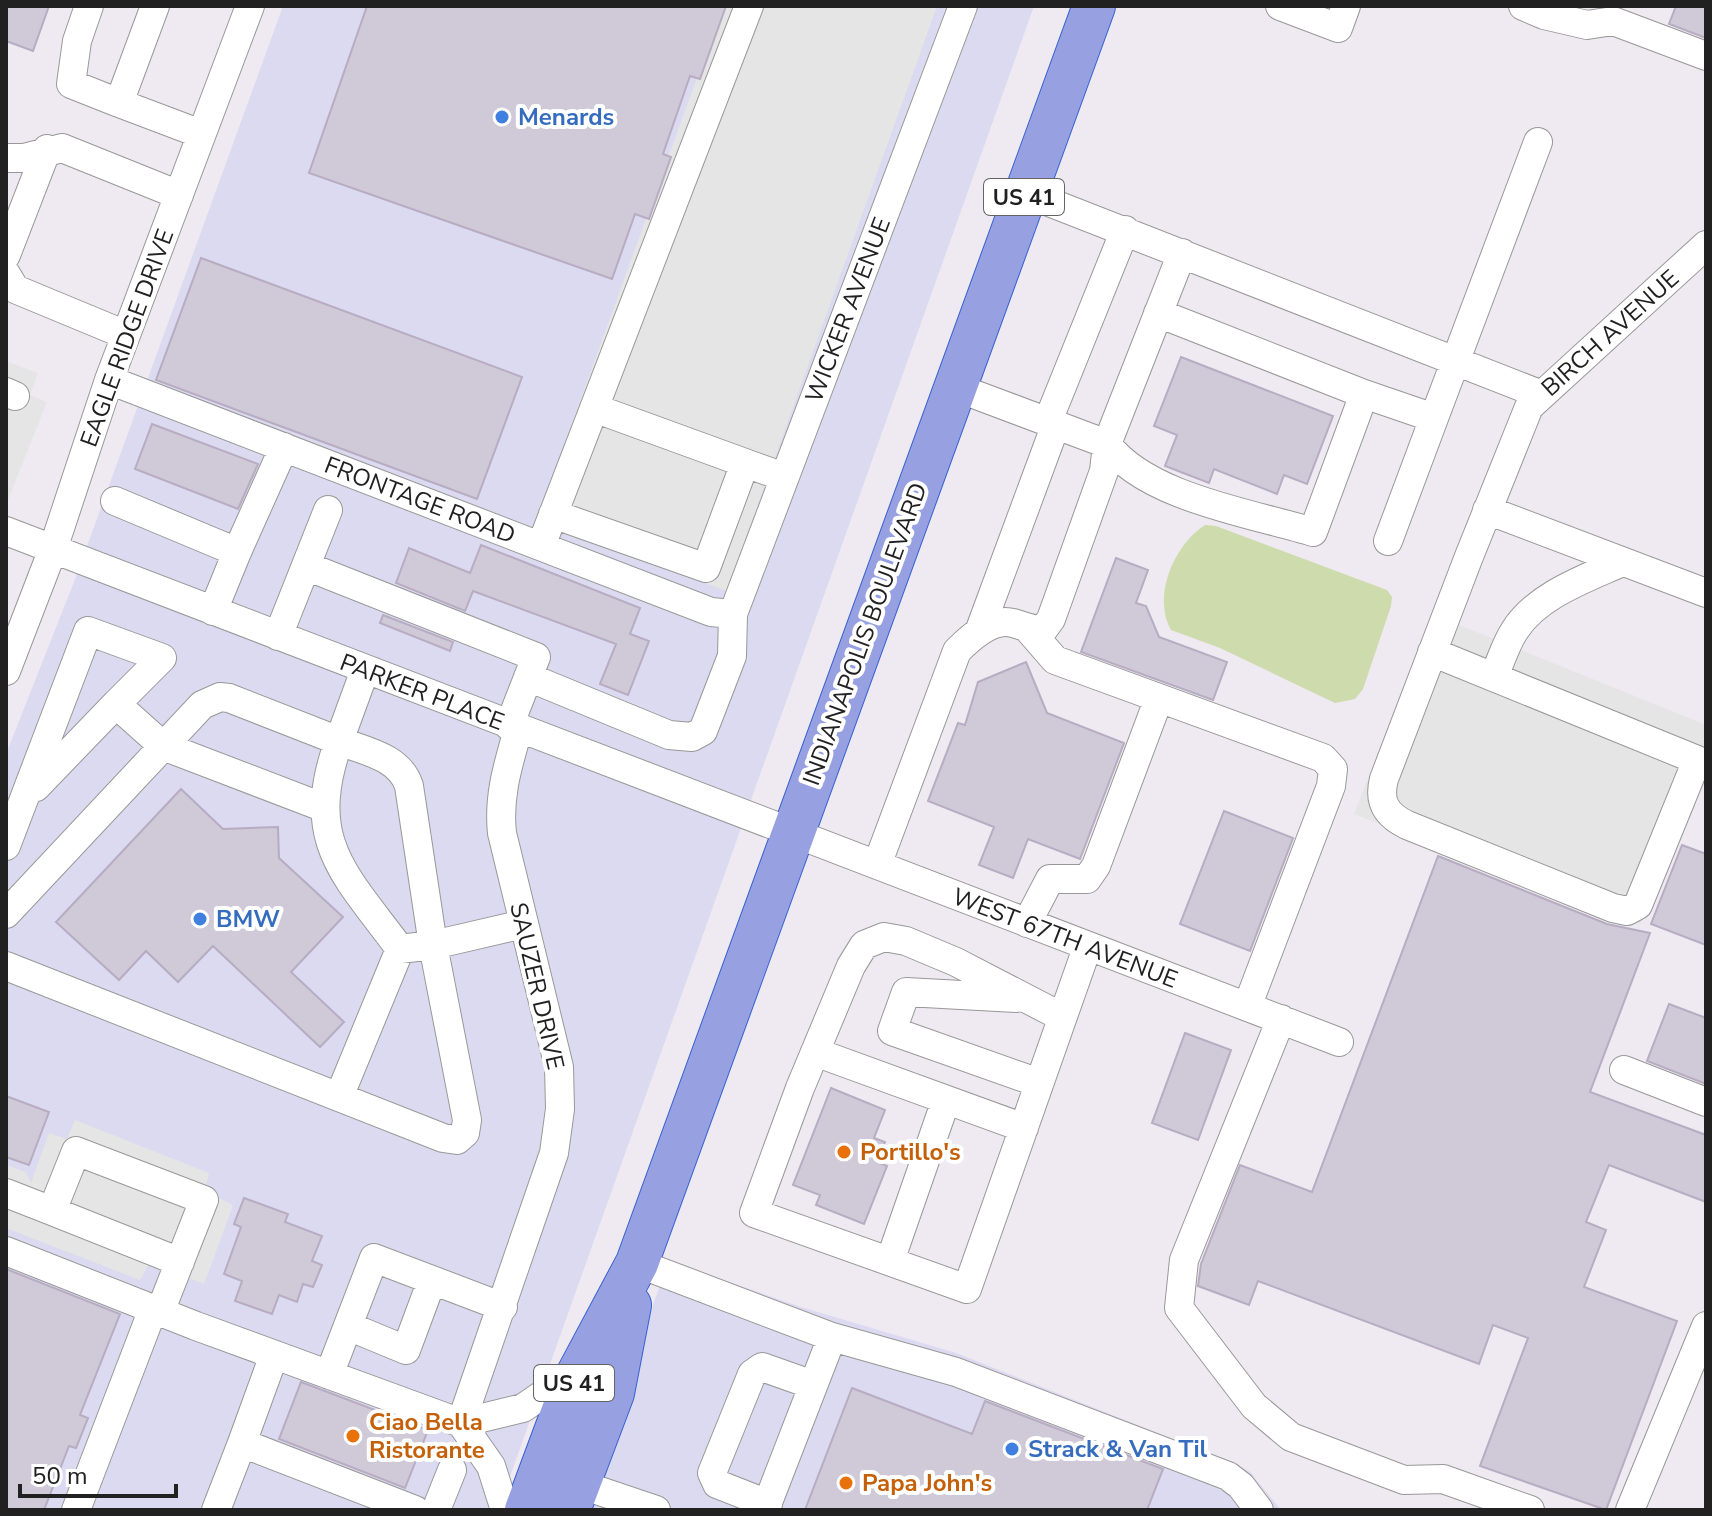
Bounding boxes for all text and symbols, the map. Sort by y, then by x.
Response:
place label: Menards [518,101,614,133]
marker: Menards [493,108,511,126]
road number: US 41 [984,179,1064,215]
street label: WICKER AVENUE [798,213,898,407]
street label: EAGLE RIDGE DRIVE [73,225,181,451]
street label: BIRCH AVENUE [1534,263,1686,403]
street label: FRONTAGE ROAD [320,449,520,551]
street label: INDIANAPOLIS BOULEVARD [795,478,935,790]
street label: PARKER PLACE [335,646,509,738]
street label: WEST 67TH AVENUE [948,880,1182,996]
street label: SAUZER DRIVE [502,899,572,1073]
place label: BMW [216,903,280,935]
marker: BMW [191,910,209,928]
place label: Portillo's [860,1136,961,1168]
marker: Portillo's [835,1143,853,1161]
road number: US 41 [534,1365,614,1401]
place label: Ciao Bella Ristorante [369,1406,485,1466]
marker: Ciao Bella Ristorante [344,1427,362,1445]
place label: Strack & Van Til [1028,1433,1208,1465]
marker: Strack & Van Til [1003,1440,1021,1458]
scale bar [20,1448,176,1498]
text: 50 m [32,1460,88,1492]
place label: Papa John's [862,1467,992,1499]
marker: Papa John's [837,1474,855,1492]

